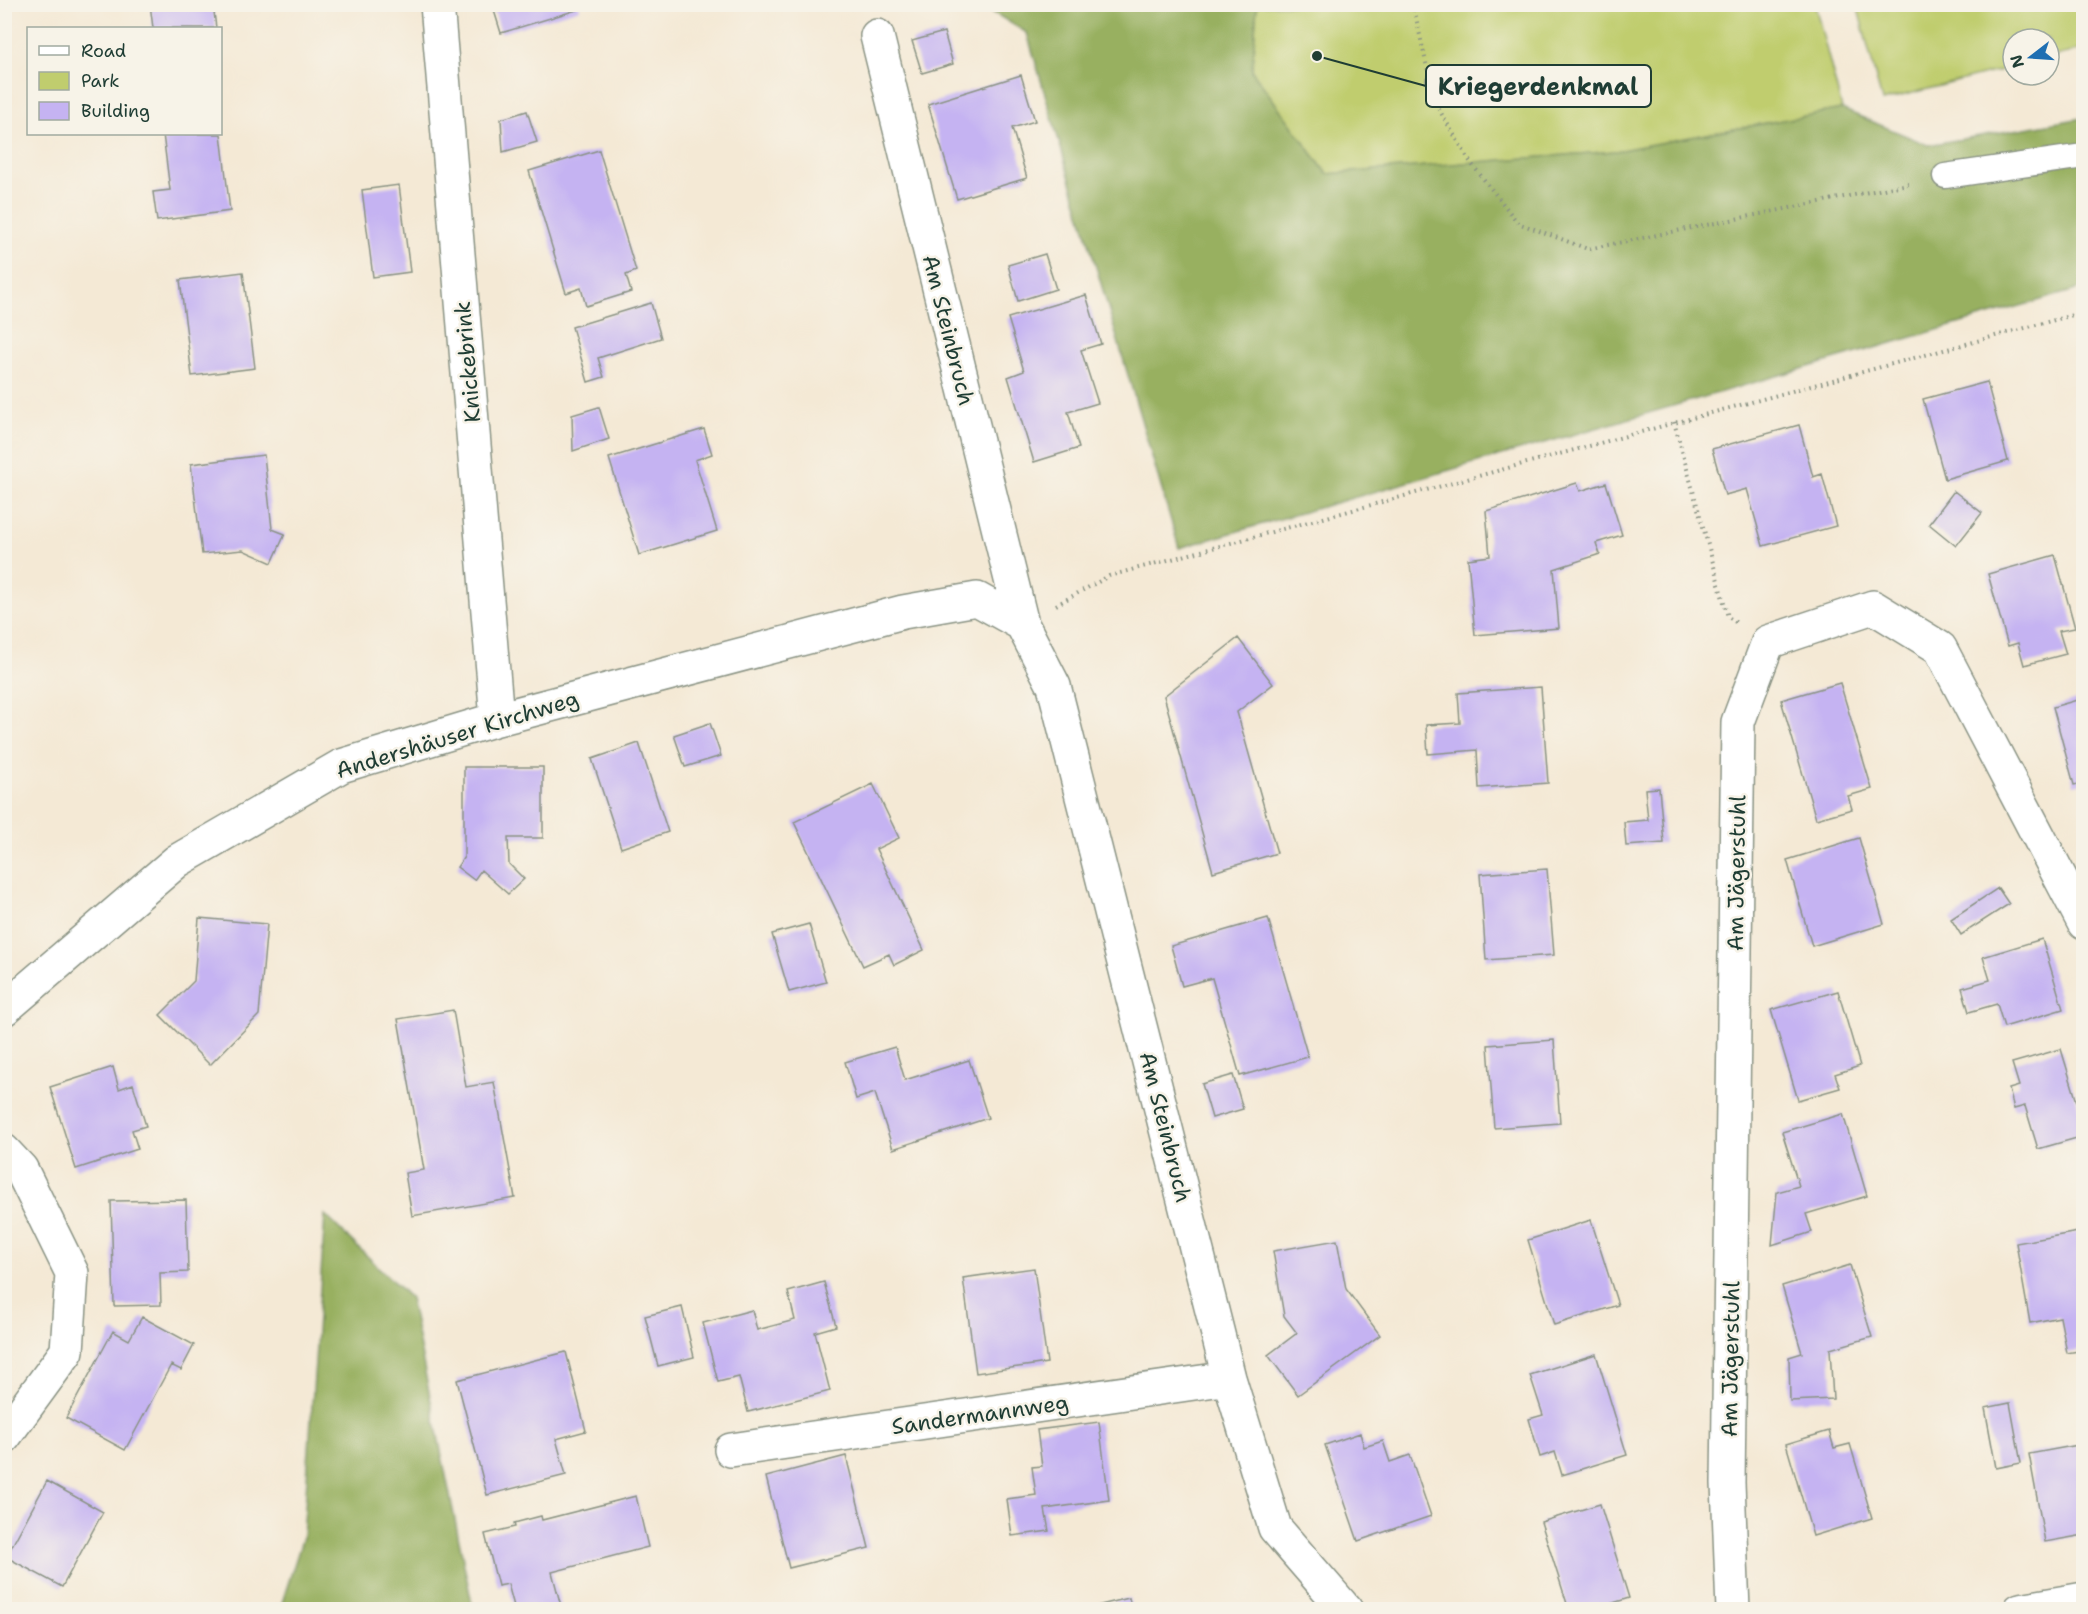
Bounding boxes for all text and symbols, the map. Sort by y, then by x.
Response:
legend [27,27,222,135]
north arrow [2001,27,2061,87]
text: Road [81,39,126,63]
text: N [2005,52,2029,70]
callout: Kriegerdenkmal [1426,65,1651,107]
text: Park [81,69,120,93]
text: Kriegerdenkmal [1438,71,1638,103]
text: Building [81,99,150,123]
street label: Am Steinbruch [916,252,981,409]
street label: Knickebrink [448,300,487,424]
street label: Andershäuser Kirchweg [332,684,582,785]
street label: Am Jägerstuhl [1721,794,1752,951]
street label: Am Steinbruch [1133,1049,1198,1206]
street label: Am Jägerstuhl [1715,1280,1746,1437]
street label: Sandermannweg [890,1388,1070,1441]

